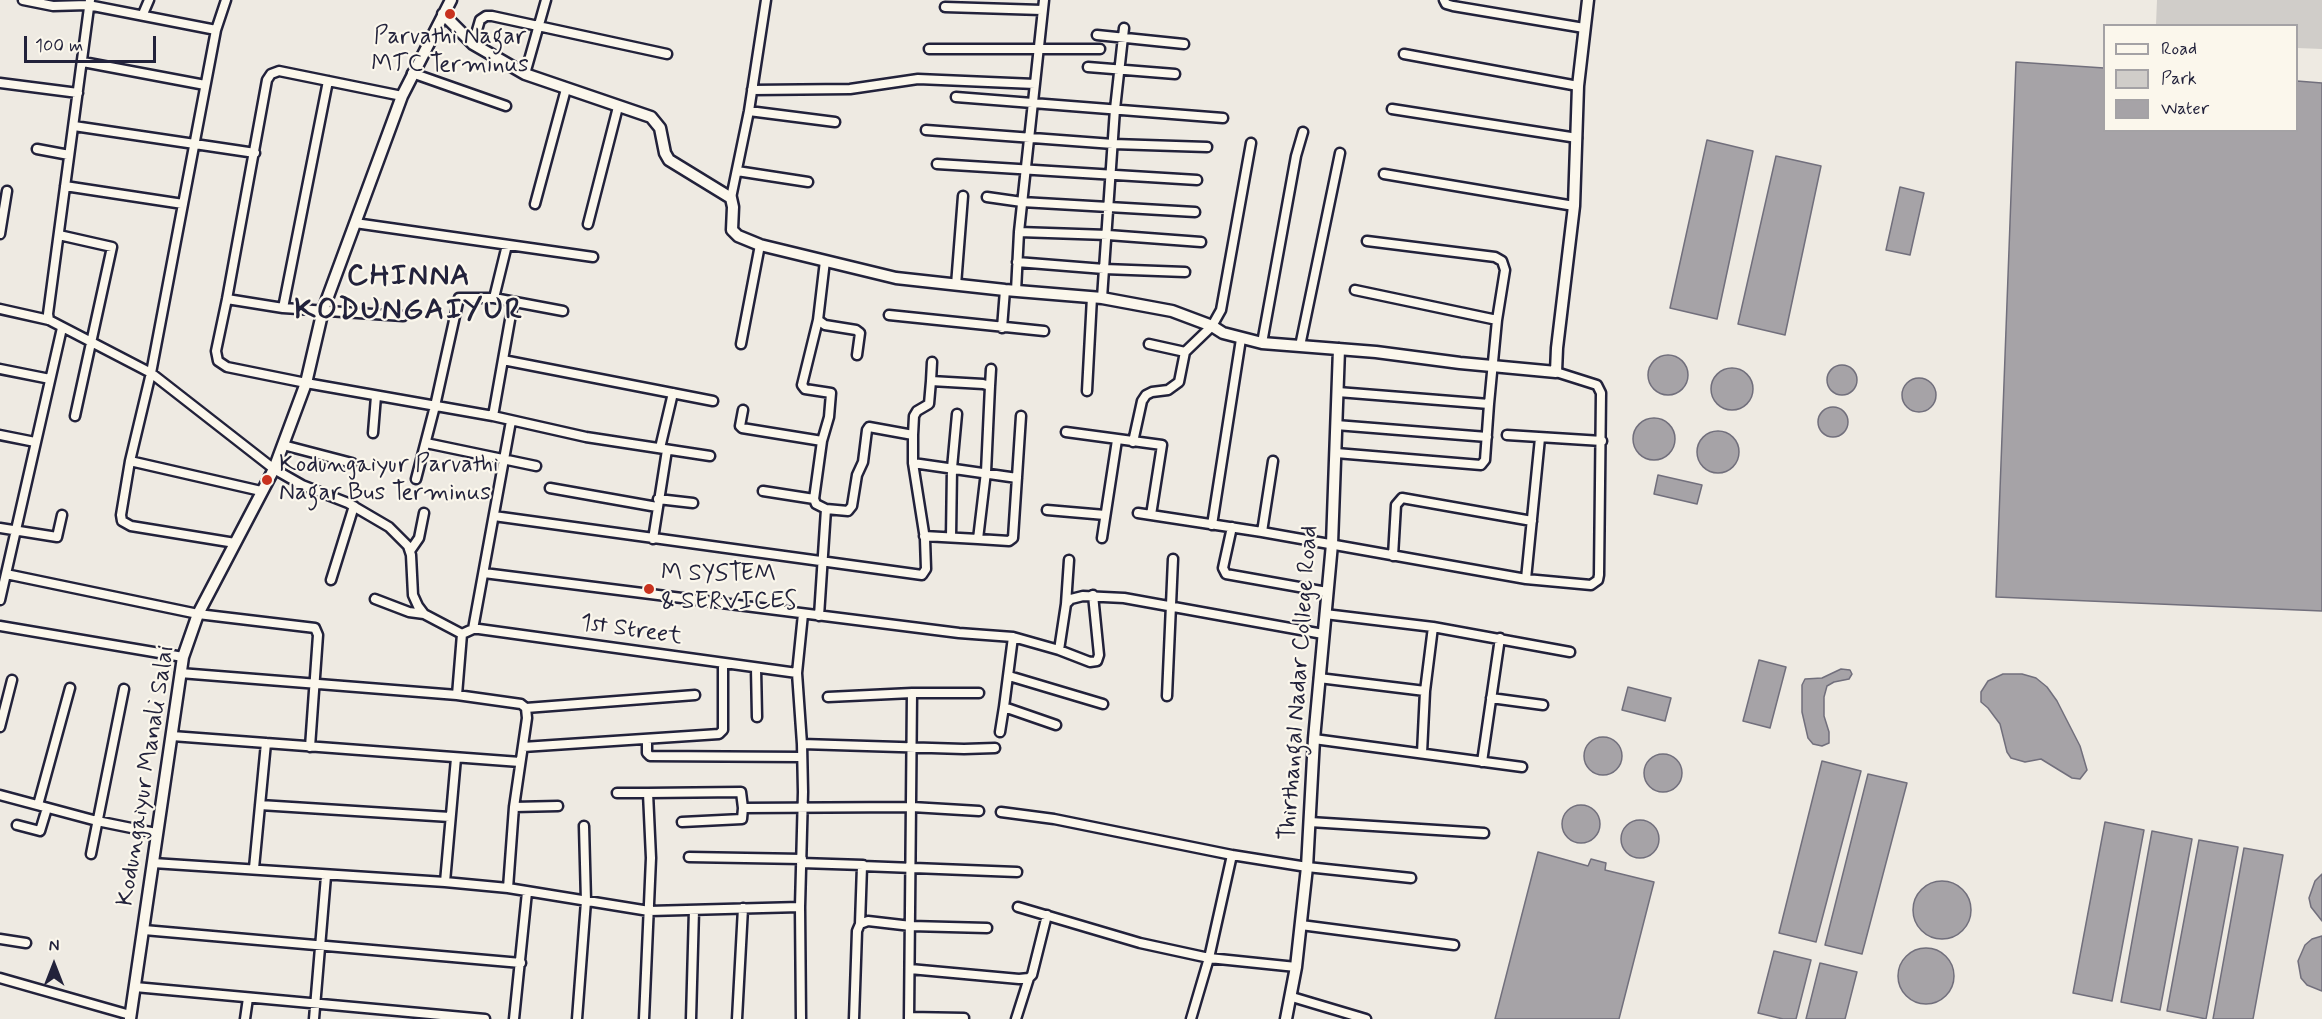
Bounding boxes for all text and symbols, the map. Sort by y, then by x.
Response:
marker: Parvathi Nagar MTC Terminus [443,7,457,21]
scale bar [27,24,159,62]
place label: Parvathi Nagar MTC Terminus [371,24,529,80]
legend [2103,24,2298,132]
text: 100 m [35,34,83,58]
text: Road [2161,37,2197,61]
text: Park [2161,67,2197,91]
text: Water [2161,97,2209,121]
district label: CHINNA KODUNGAIYUR [295,260,523,330]
place label: Kodungaiyur Parvathi Nagar Bus Terminus [279,452,498,508]
marker: Kodungaiyur Parvathi Nagar Bus Terminus [260,473,274,487]
street label: Thirthangal Nadar College Road [1275,525,1325,841]
place label: M SYSTEM & SERVICES [661,561,797,617]
marker: M SYSTEM & SERVICES [642,582,656,596]
street label: 1st Street [578,610,684,652]
street label: Kodungaiyur Manali Salai [112,644,182,908]
north arrow [24,935,84,995]
text: N [49,936,59,957]

